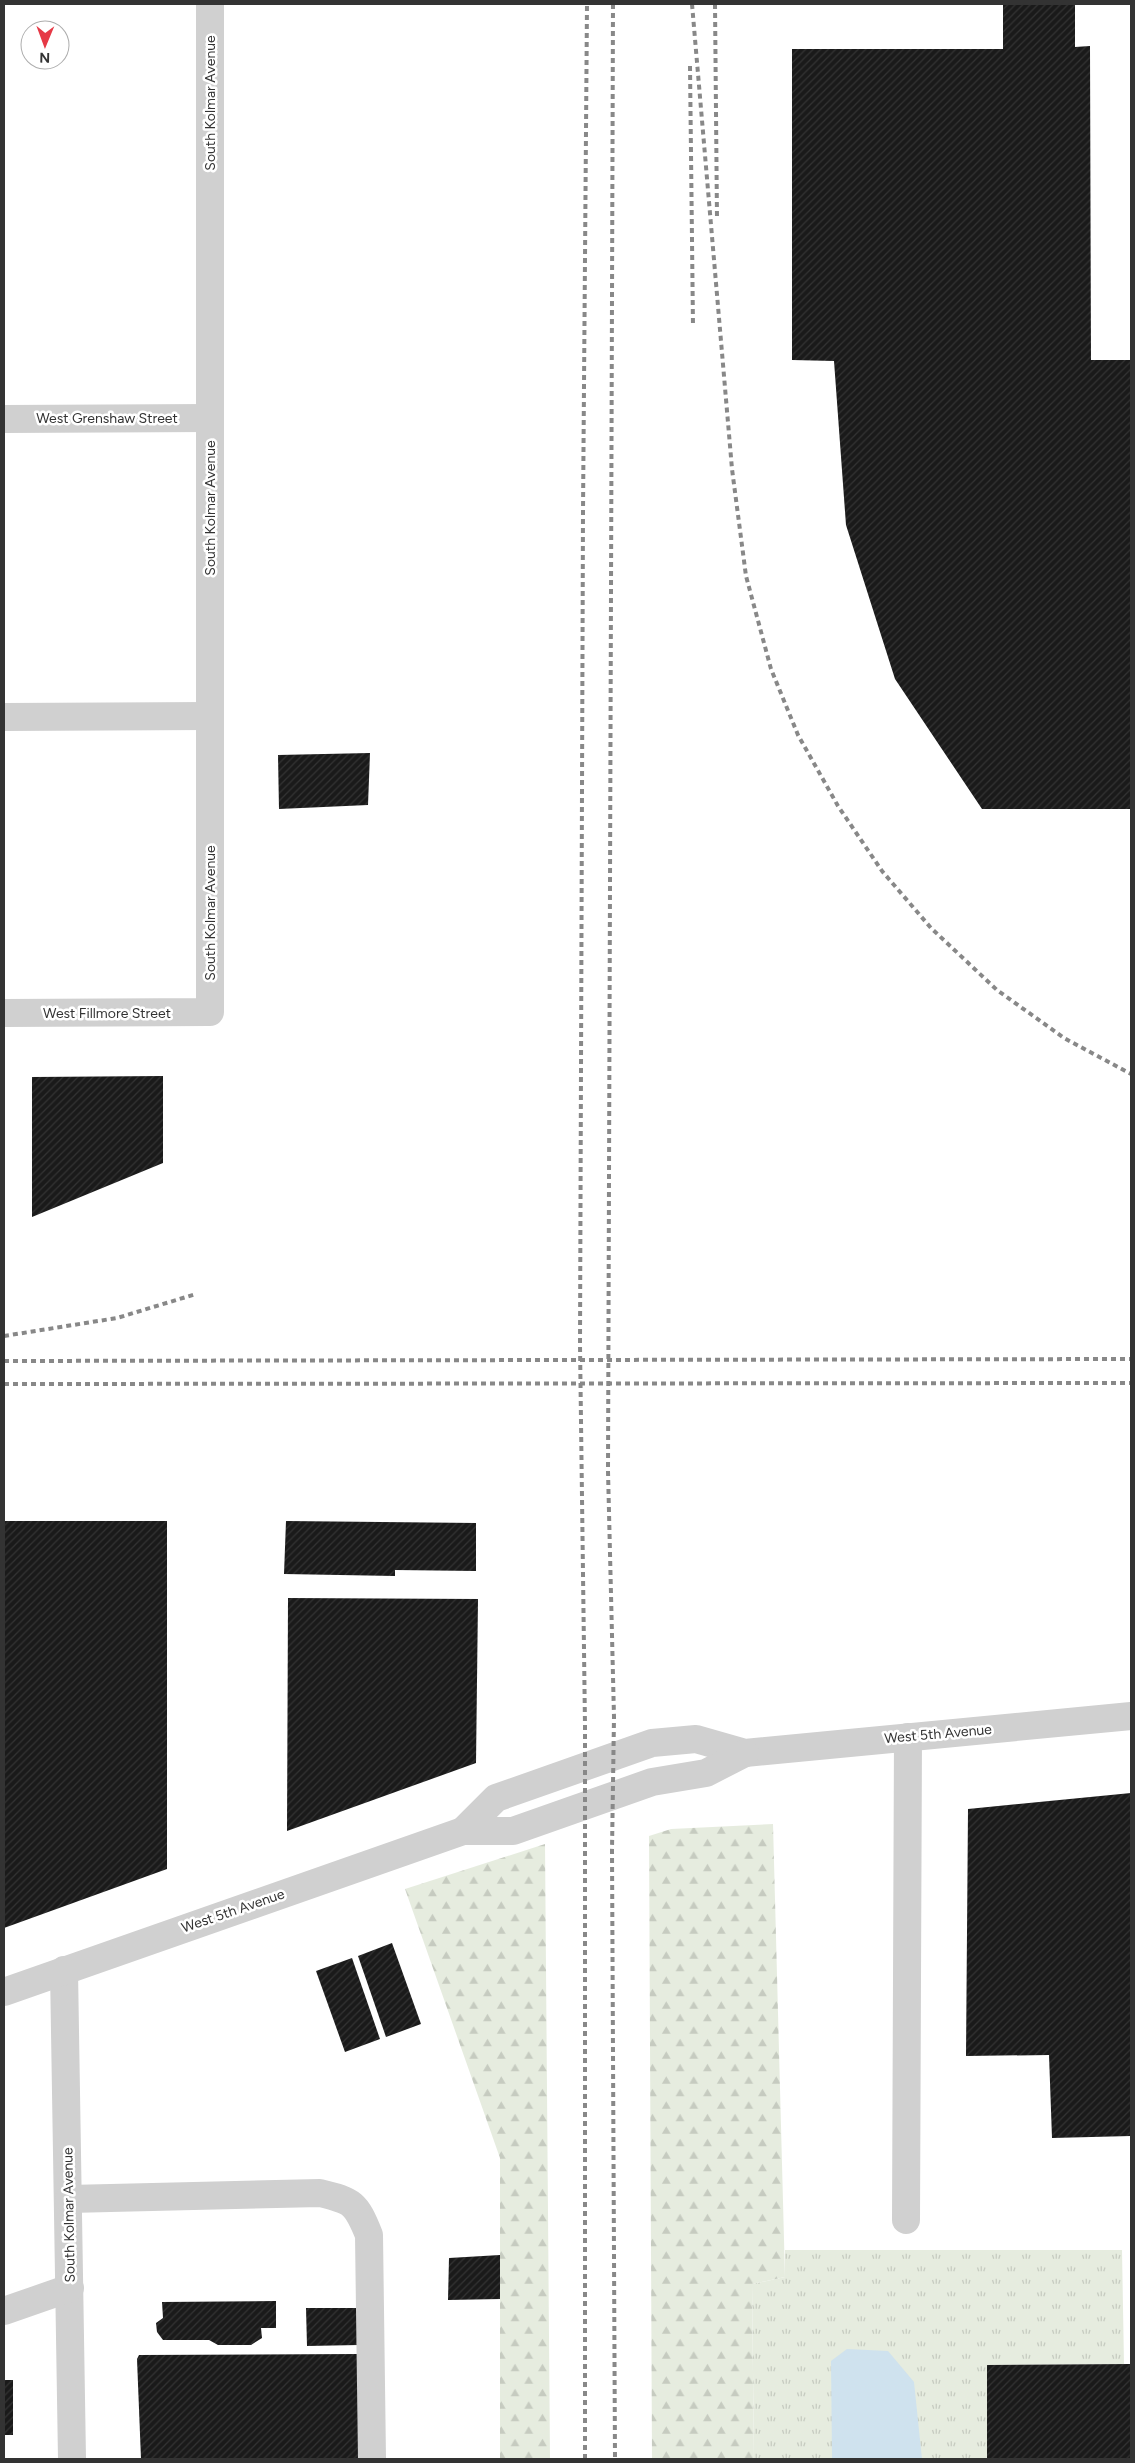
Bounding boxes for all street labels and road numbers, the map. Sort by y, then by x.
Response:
street label: South Kolmar Avenue [202,35,219,171]
street label: West Grenshaw Street [36,410,178,427]
street label: South Kolmar Avenue [202,440,219,576]
street label: South Kolmar Avenue [202,845,219,981]
street label: West Fillmore Street [43,1005,171,1022]
street label: West 5th Avenue [884,1721,993,1747]
street label: West 5th Avenue [179,1885,287,1937]
street label: South Kolmar Avenue [59,2147,79,2283]

